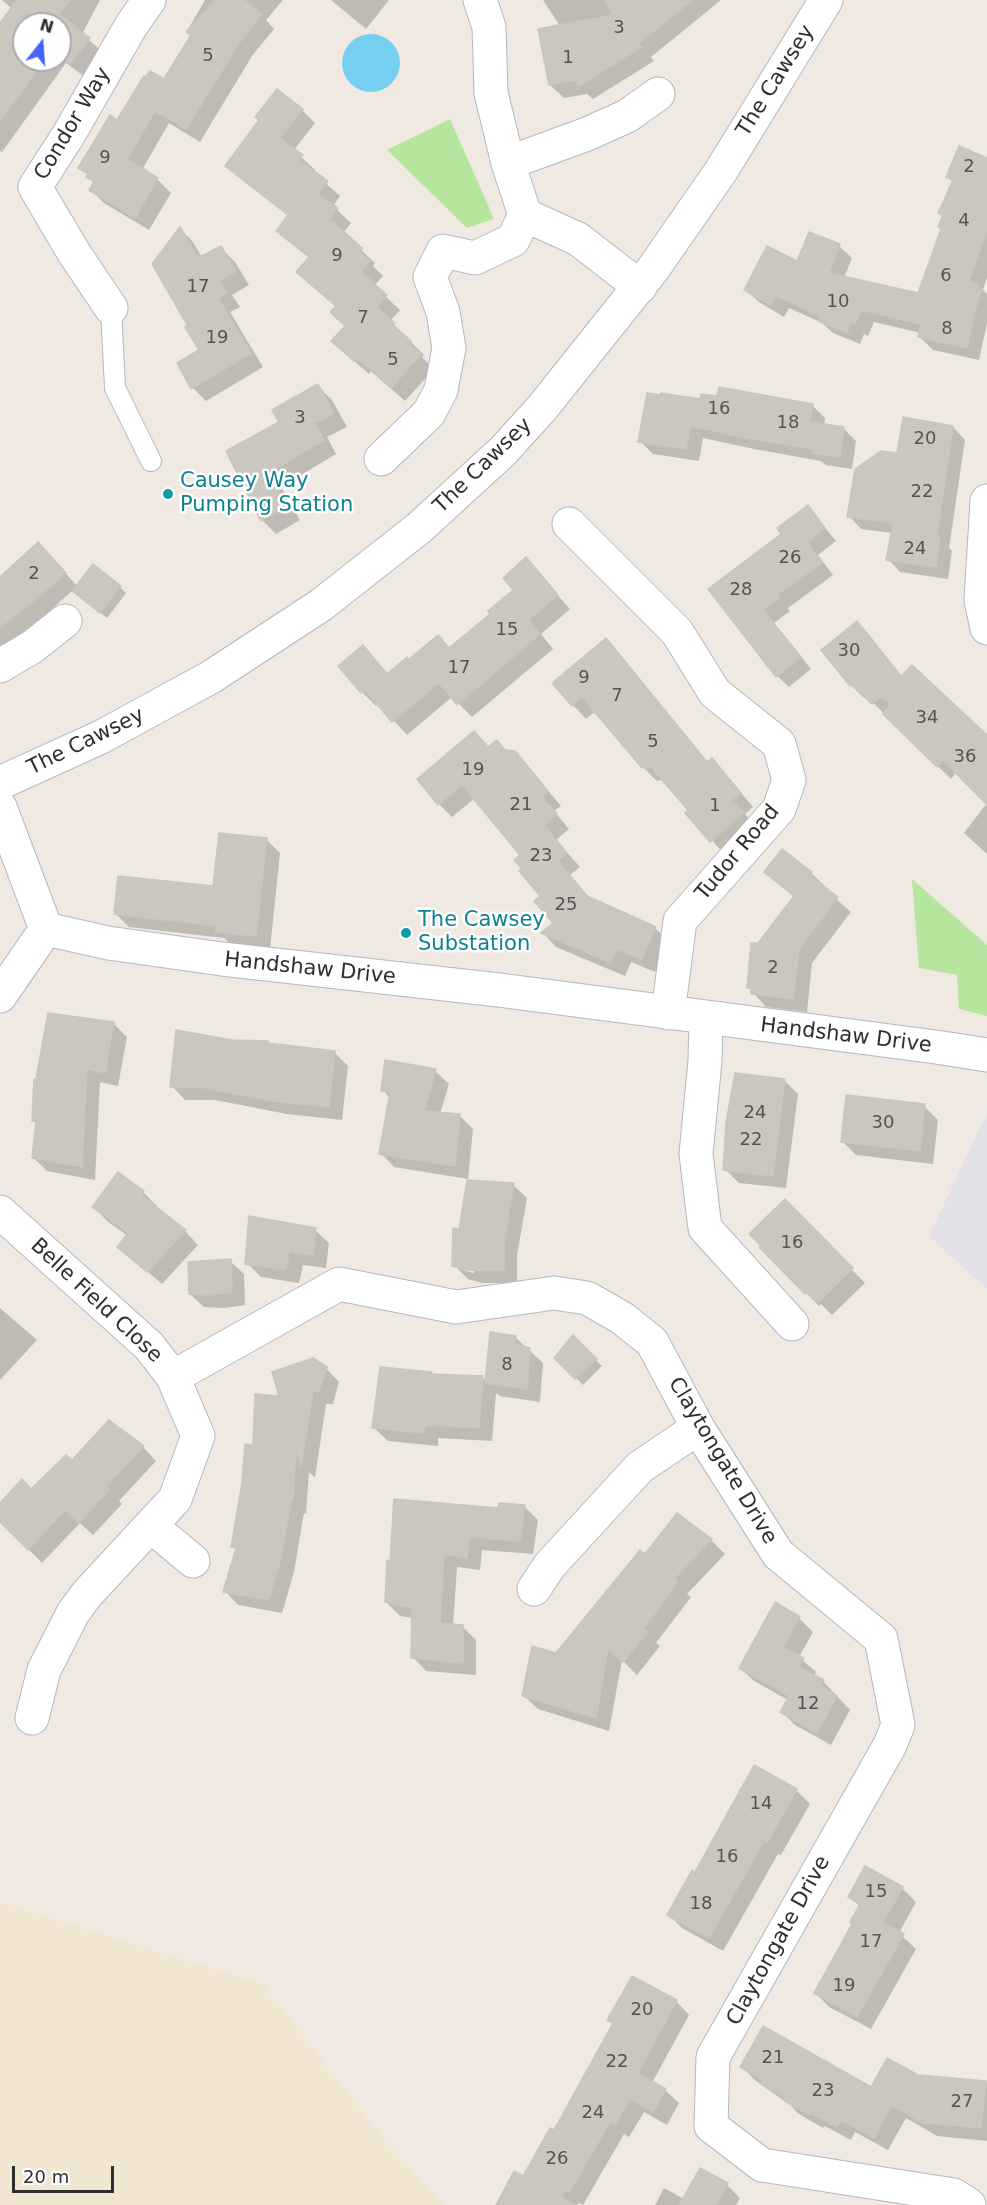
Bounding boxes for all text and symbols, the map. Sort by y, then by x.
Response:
north arrow [12,12,72,72]
text: N [38,15,56,37]
house number: 3 [613,17,625,39]
street label: The Cawsey [732,21,820,141]
house number: 5 [202,45,214,67]
house number: 1 [562,47,574,69]
street label: Condor Way [29,63,117,185]
house number: 9 [99,147,111,169]
house number: 2 [963,156,975,178]
house number: 4 [958,210,970,232]
house number: 9 [331,245,343,267]
house number: 6 [940,265,952,287]
house number: 17 [187,276,209,298]
house number: 10 [827,291,849,313]
house number: 7 [357,307,369,329]
house number: 8 [941,318,953,340]
house number: 19 [206,327,228,349]
house number: 5 [387,349,399,371]
house number: 16 [708,398,730,420]
house number: 3 [294,407,306,429]
house number: 18 [777,412,799,434]
street label: The Cawsey [429,413,537,519]
house number: 20 [914,428,936,450]
place label: Causey Way Pumping Station [180,469,353,519]
house number: 22 [911,481,933,503]
marker: Causey Way Pumping Station [161,487,175,501]
house number: 24 [904,538,926,560]
house number: 26 [779,547,801,569]
house number: 2 [28,563,40,585]
house number: 28 [730,579,752,601]
house number: 15 [496,619,518,641]
house number: 30 [838,640,860,662]
house number: 17 [448,657,470,679]
house number: 9 [578,667,590,689]
house number: 7 [611,685,623,707]
street label: The Cawsey [24,703,148,781]
house number: 34 [916,707,938,729]
house number: 5 [647,731,659,753]
house number: 36 [954,746,976,768]
house number: 19 [462,759,484,781]
house number: 21 [510,794,532,816]
house number: 1 [709,795,721,817]
street label: Tudor Road [691,800,785,906]
house number: 23 [530,845,552,867]
house number: 25 [555,894,577,916]
place label: The Cawsey Substation [418,908,545,958]
marker: The Cawsey Substation [399,926,413,940]
street label: Handshaw Drive [223,947,397,991]
house number: 2 [767,957,779,979]
street label: Handshaw Drive [759,1013,933,1059]
house number: 24 [744,1102,766,1124]
house number: 30 [872,1112,894,1134]
house number: 22 [740,1129,762,1151]
house number: 16 [781,1232,803,1254]
street label: Belle Field Close [25,1233,167,1369]
house number: 8 [501,1354,513,1376]
street label: Claytongate Drive [662,1373,782,1549]
house number: 12 [797,1693,819,1715]
house number: 14 [750,1793,772,1815]
house number: 16 [716,1846,738,1868]
street label: Claytongate Drive [722,1852,836,2030]
house number: 15 [865,1881,887,1903]
house number: 18 [690,1893,712,1915]
house number: 17 [860,1931,882,1953]
house number: 19 [833,1975,855,1997]
house number: 20 [631,1999,653,2021]
house number: 21 [762,2047,784,2069]
house number: 22 [606,2051,628,2073]
house number: 23 [812,2080,834,2102]
house number: 27 [951,2091,973,2113]
house number: 24 [582,2102,604,2124]
house number: 26 [546,2148,568,2170]
scale bar [15,2154,117,2192]
text: 20 m [23,2166,69,2187]

